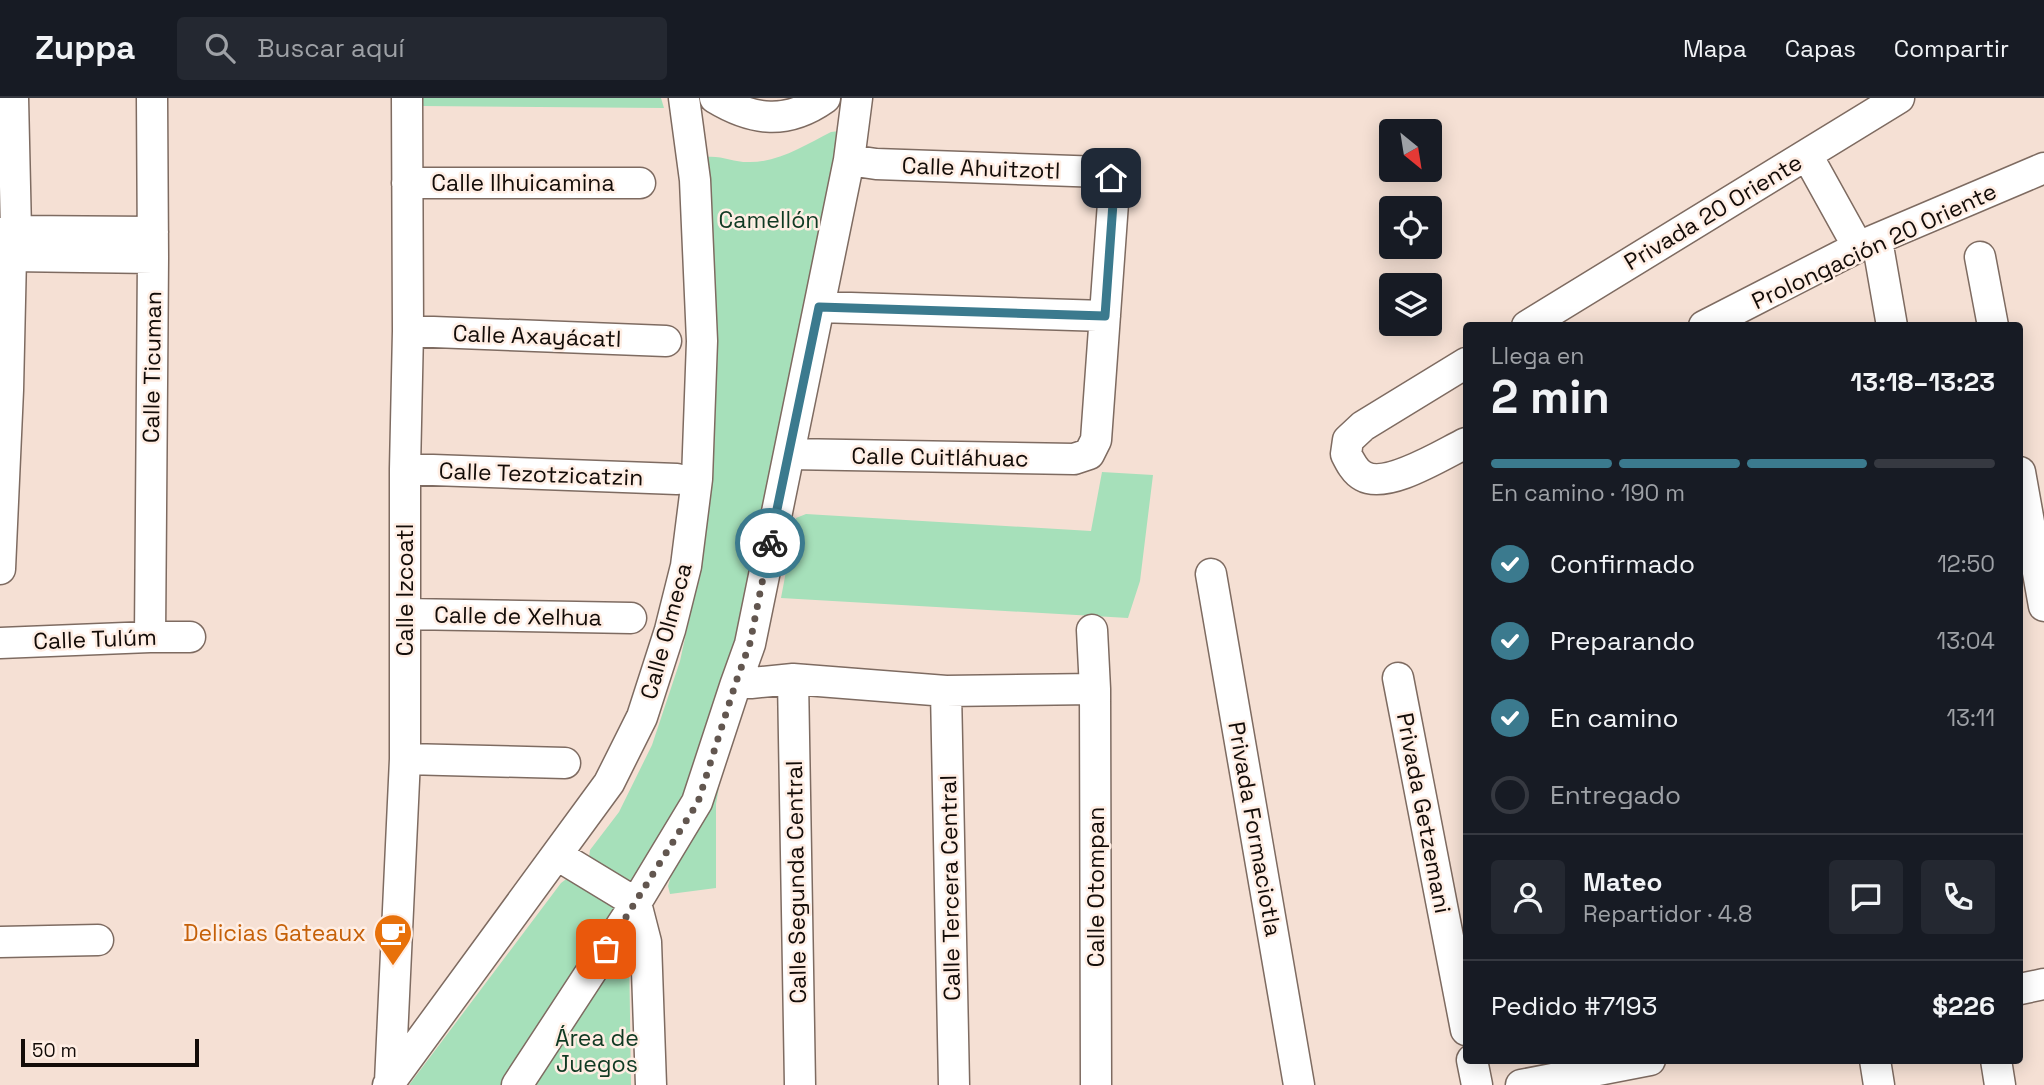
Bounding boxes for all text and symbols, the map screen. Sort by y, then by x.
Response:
search box [177,17,667,80]
text: Zuppa [35,27,135,69]
icon: search [201,29,239,67]
text: Buscar aquí [257,31,405,65]
text: Mapa [1683,33,1747,64]
text: Capas [1785,33,1856,64]
text: Compartir [1894,33,2009,64]
north arrow [1379,119,1442,182]
map controls [1379,119,1442,336]
street label: Privada 20 Oriente [1619,147,1807,277]
pin [1081,148,1141,208]
street label: Calle Ahuitzotl [901,150,1061,186]
icon: home [1092,159,1130,197]
street label: Calle Ilhuicamina [431,168,615,198]
street label: Prolongación 20 Oriente [1747,176,2001,316]
button: locate [1379,196,1442,259]
park label: Camellón [719,205,819,235]
button: layers [1379,273,1442,336]
street label: Calle Ticuman [136,291,168,443]
street label: Calle Axayácatl [452,318,622,354]
text: Llega en [1491,341,1584,371]
text: 13:18–13:23 [1851,365,1995,399]
text: 2 min [1491,368,1610,426]
street label: Calle Cuitláhuac [851,440,1029,474]
street label: Calle Tezotzicatzin [438,455,644,493]
text: En camino · 190 m [1491,478,1685,508]
courier [735,508,805,578]
street label: Calle Izcoatl [390,524,420,656]
icon: bike [751,524,789,562]
icon: check [1491,545,1529,583]
text: Confirmado [1550,547,1695,581]
text: 12:50 [1937,549,1995,579]
street label: Calle Olmeca [633,559,699,703]
street label: Calle de Xelhua [434,600,602,632]
street label: Calle Tulúm [33,622,157,656]
icon: check [1491,622,1529,660]
text: Preparando [1550,624,1695,658]
text: 13:04 [1937,626,1995,656]
icon: check [1491,699,1529,737]
text: En camino [1550,701,1679,735]
text: 13:11 [1946,703,1995,733]
street label: Privada Getzemani [1390,710,1458,916]
street label: Privada Formaciotla [1221,719,1289,939]
street label: Calle Segunda Central [779,760,813,1004]
street label: Calle Tercera Central [933,775,967,1001]
text: Entregado [1550,778,1681,812]
street label: Calle Otompan [1081,807,1111,967]
button: person [1491,860,1565,934]
button: chat [1829,860,1903,934]
button: phone [1921,860,1995,934]
text: Mateo [1583,865,1662,899]
text: Repartidor · 4.8 [1583,899,1752,929]
cafe icon: Delicias Gateaux [372,912,414,967]
place label: Delicias Gateaux [183,918,366,948]
pin [576,919,636,979]
icon: bag [587,930,625,968]
text: Pedido #7193 [1491,989,1657,1023]
text: $226 [1932,989,1995,1023]
park label: Área de Juegos [555,1023,639,1079]
scale bar [21,1036,200,1068]
text: 50 m [32,1038,77,1063]

